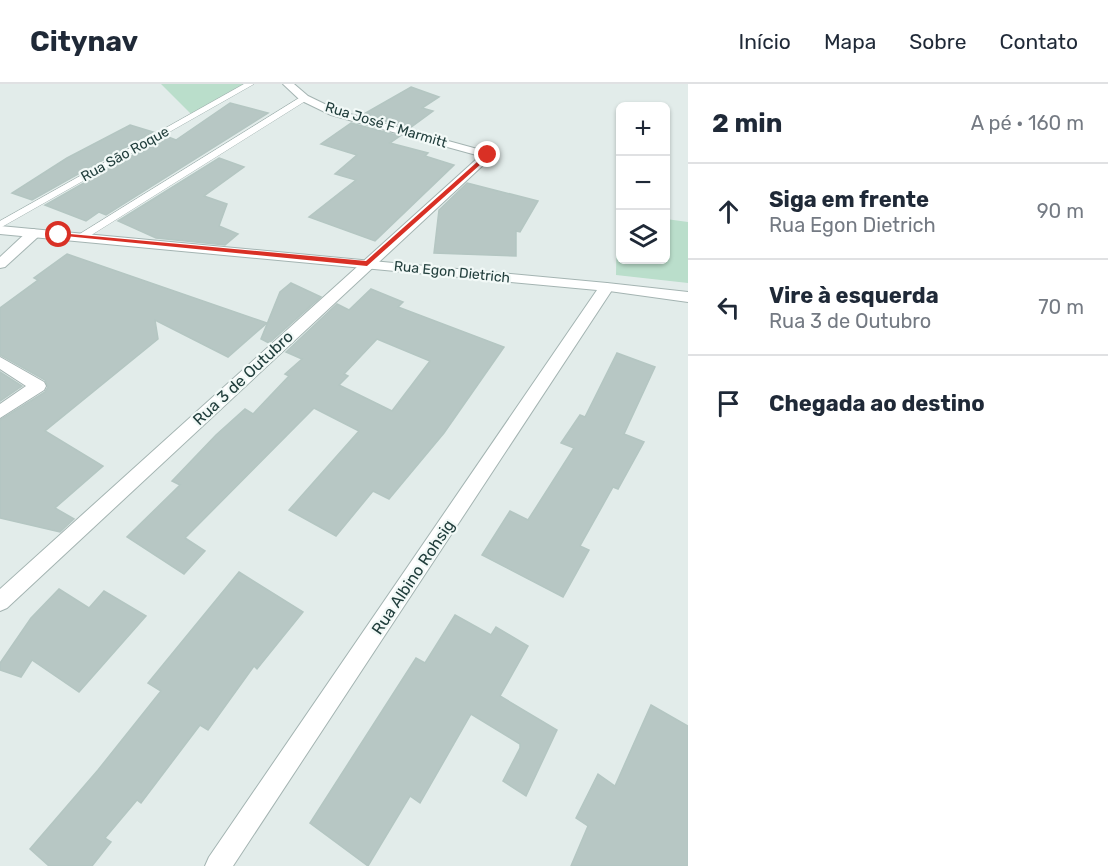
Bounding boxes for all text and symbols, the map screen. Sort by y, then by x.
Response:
text: Citynav [30,25,138,58]
text: Início [739,29,791,54]
text: Mapa [824,29,876,54]
text: Sobre [909,29,966,54]
text: Contato [999,29,1078,54]
street label: Rua José F Marmitt [323,98,449,152]
map controls [616,102,670,264]
button: + [616,102,670,156]
text: 2 min [712,108,782,139]
text: A pé · 160 m [971,111,1084,135]
street label: Rua São Roque [78,123,172,185]
route end [474,141,500,167]
button: − [616,156,670,210]
text: Siga em frente [769,186,929,213]
icon: ahead [712,195,745,228]
text: 90 m [1037,199,1084,223]
button: layers [616,210,670,264]
text: Rua Egon Dietrich [769,213,936,237]
route start [45,221,71,247]
street label: Rua Egon Dietrich [393,257,511,287]
text: Vire à esquerda [769,282,939,309]
icon: left [712,291,745,324]
text: 70 m [1038,295,1084,319]
text: Rua 3 de Outubro [769,309,931,333]
street label: Rua 3 de Outubro [189,327,297,429]
icon: arrive [712,387,745,420]
text: Chegada ao destino [769,390,985,417]
street label: Rua Albino Rohsig [368,516,458,638]

